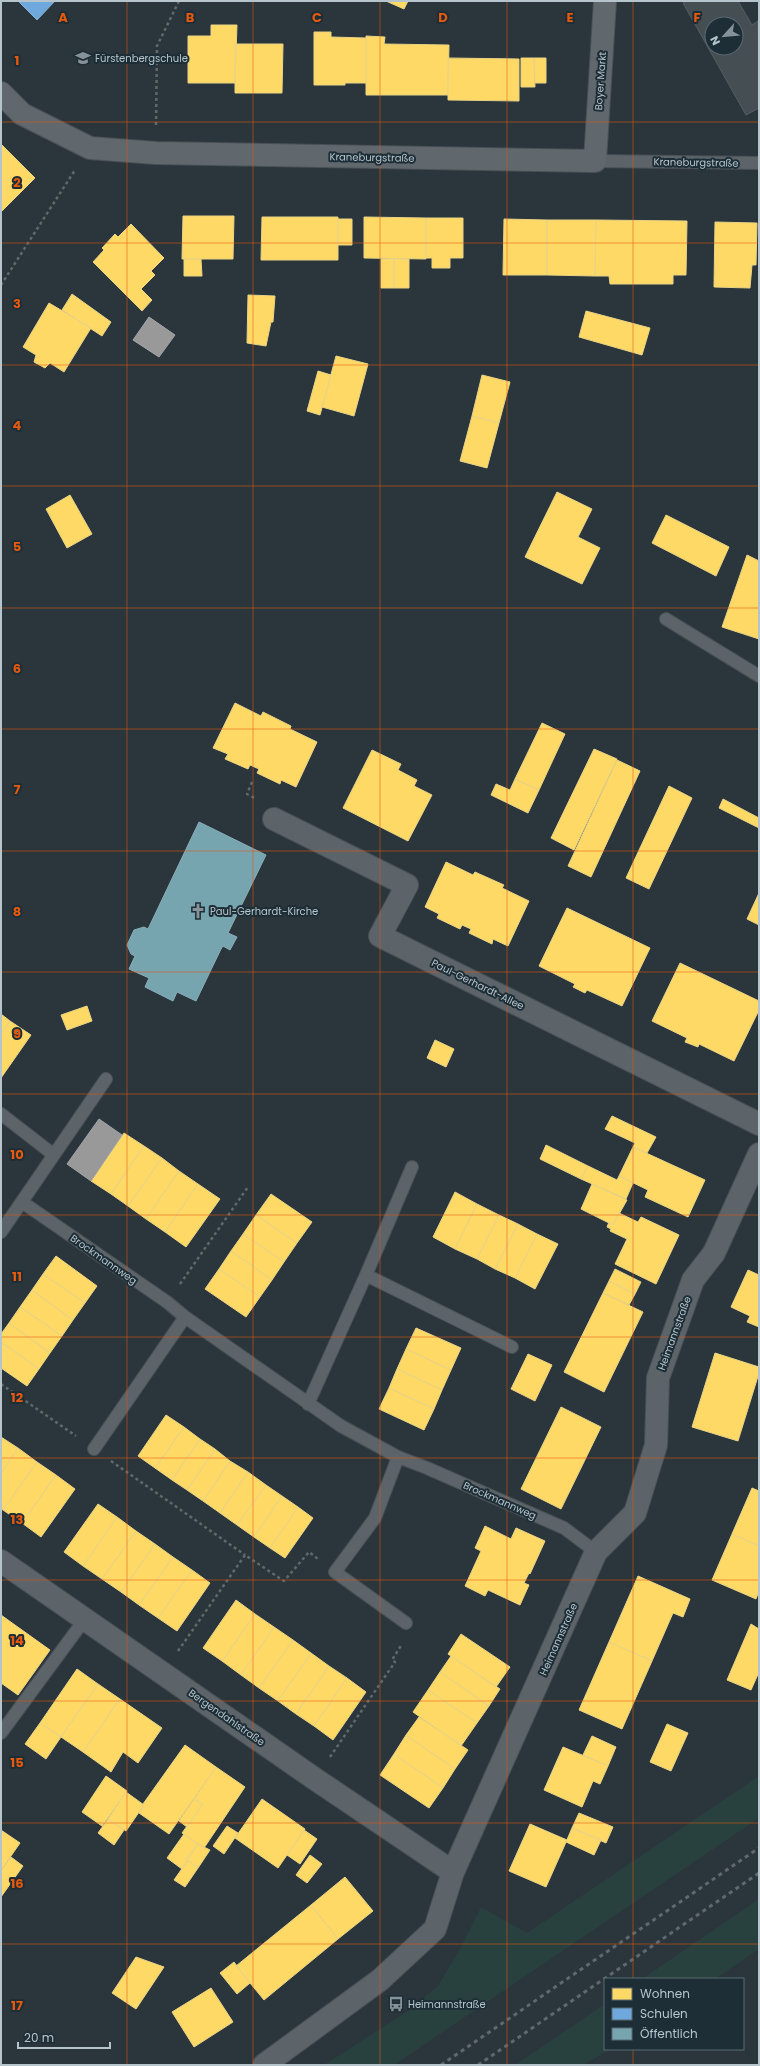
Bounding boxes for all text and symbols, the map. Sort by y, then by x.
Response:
text: A [58,8,68,27]
text: B [186,8,195,27]
text: C [312,8,322,27]
text: D [438,8,448,27]
text: E [566,8,574,27]
text: F [693,8,701,27]
north arrow [704,16,744,56]
text: N [706,33,724,48]
school or university icon: Fürstenbergschule [74,49,92,67]
text: 1 [15,51,19,70]
place label: Fürstenbergschule [95,51,188,66]
street label: Boyer Markt [591,51,610,111]
street label: Kraneburgstraße [329,149,415,166]
street label: Kraneburgstraße [653,154,739,171]
text: 2 [13,173,21,192]
text: 3 [13,294,21,313]
text: 4 [13,416,22,435]
text: 5 [13,537,21,556]
text: 6 [13,659,21,678]
text: 7 [14,780,21,799]
text: 8 [13,902,21,921]
church icon: Paul-Gerhardt-Kirche [189,902,207,920]
place label: Paul-Gerhardt-Kirche [210,904,318,919]
street label: Paul-Gerhardt-Allee [429,955,527,1013]
text: 9 [13,1024,21,1043]
text: 10 [10,1145,24,1164]
street label: Brockmannweg [67,1231,140,1288]
text: 11 [12,1267,22,1286]
street label: Heimannstraße [654,1294,695,1372]
text: 12 [11,1388,24,1407]
street label: Brockmannweg [461,1478,539,1523]
text: 13 [11,1510,24,1529]
street label: Heimannstraße [536,1601,581,1678]
text: 14 [10,1631,24,1650]
street label: Bergendahlstraße [185,1685,268,1749]
text: 15 [10,1753,24,1772]
text: 16 [10,1874,24,1893]
legend [604,1978,744,2050]
text: Wohnen [640,1985,690,2002]
bus stop icon: Heimannstraße [387,1995,405,2013]
text: 17 [11,1996,23,2015]
place label: Heimannstraße [408,1997,486,2012]
text: Schulen [640,2005,688,2022]
scale bar [18,2024,110,2050]
text: Öffentlich [640,2025,698,2042]
text: 20 m [24,2029,54,2046]

